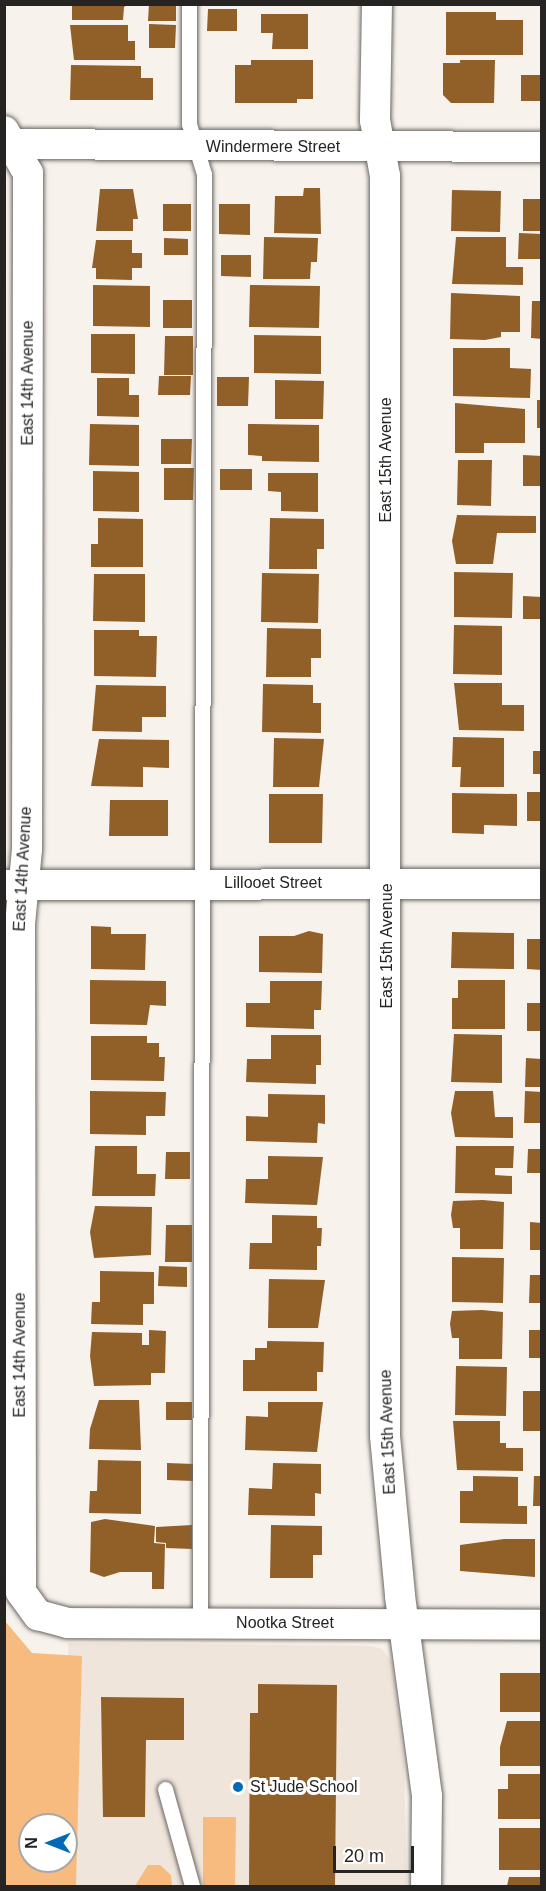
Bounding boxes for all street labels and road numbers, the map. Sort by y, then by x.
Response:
street label: Windermere Street [206,137,340,157]
street label: East 14th Avenue [18,320,38,446]
street label: East 15th Avenue [376,397,396,523]
street label: East 14th Avenue [10,806,36,932]
street label: Lillooet Street [224,873,322,893]
street label: East 15th Avenue [377,883,397,1009]
street label: East 14th Avenue [10,1292,30,1418]
street label: East 15th Avenue [376,1369,400,1495]
street label: Nootka Street [236,1613,334,1633]

